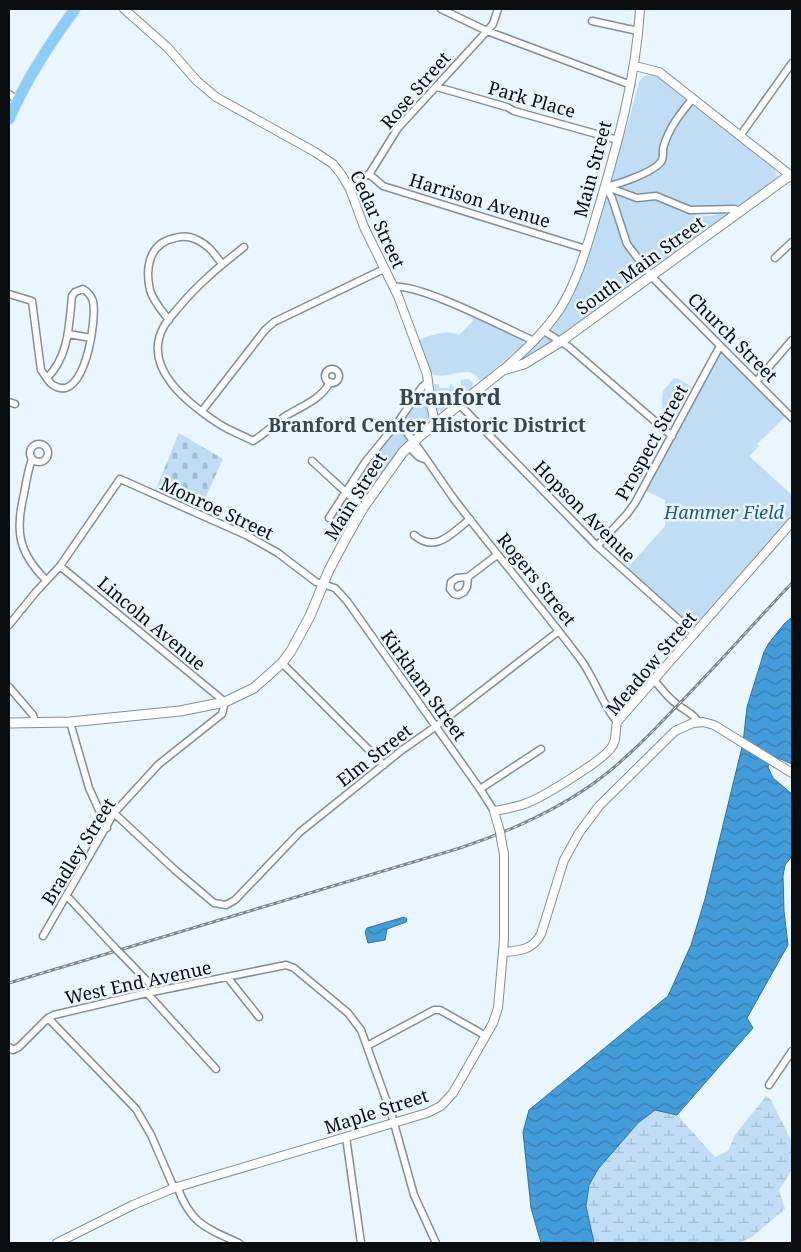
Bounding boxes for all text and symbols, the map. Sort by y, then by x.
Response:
street label: Rose Street [375,46,455,134]
street label: Park Place [486,75,578,123]
street label: Main Street [568,118,616,220]
street label: Cedar Street [345,166,411,272]
street label: Harrison Avenue [407,167,553,233]
street label: South Main Street [571,210,709,320]
street label: Church Street [683,287,783,387]
street label: Prospect Street [609,380,693,504]
district label: Branford [399,381,501,411]
district label: Branford Center Historic District [268,412,586,438]
street label: Main Street [319,448,391,544]
street label: Hopson Avenue [529,455,641,567]
street label: Monroe Street [157,471,277,545]
park label: Hammer Field [663,500,784,524]
street label: Rogers Street [492,528,582,630]
street label: Lincoln Avenue [93,571,211,675]
street label: Meadow Street [601,606,701,720]
street label: Kirkham Street [376,625,472,745]
street label: Elm Street [332,718,416,792]
street label: Bradley Street [36,793,120,909]
street label: West End Avenue [62,955,214,1009]
street label: Maple Street [321,1083,431,1139]

